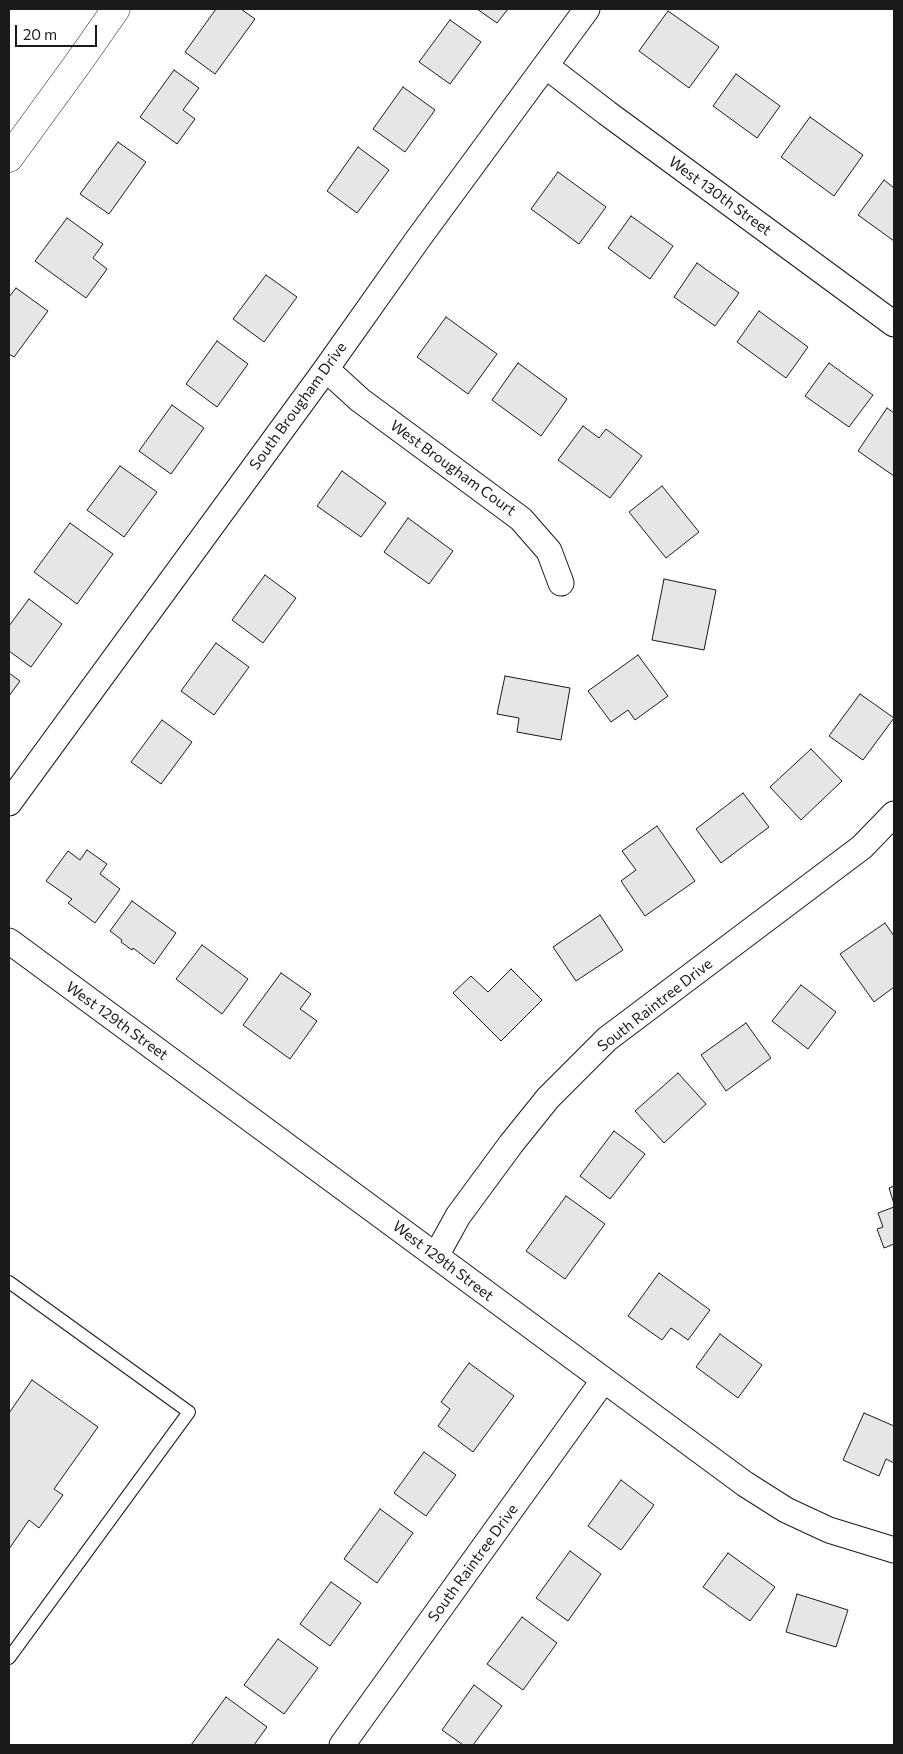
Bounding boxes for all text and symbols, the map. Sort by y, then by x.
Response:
scale bar [18,15,100,47]
text: 20 m [23,25,57,43]
street label: West 130th Street [665,153,775,239]
street label: South Brougham Drive [246,339,350,473]
street label: West Brougham Court [387,416,519,520]
street label: South Raintree Drive [594,955,716,1055]
street label: West 129th Street [62,978,172,1064]
street label: West 129th Street [389,1217,497,1305]
street label: South Raintree Drive [424,1501,522,1625]

